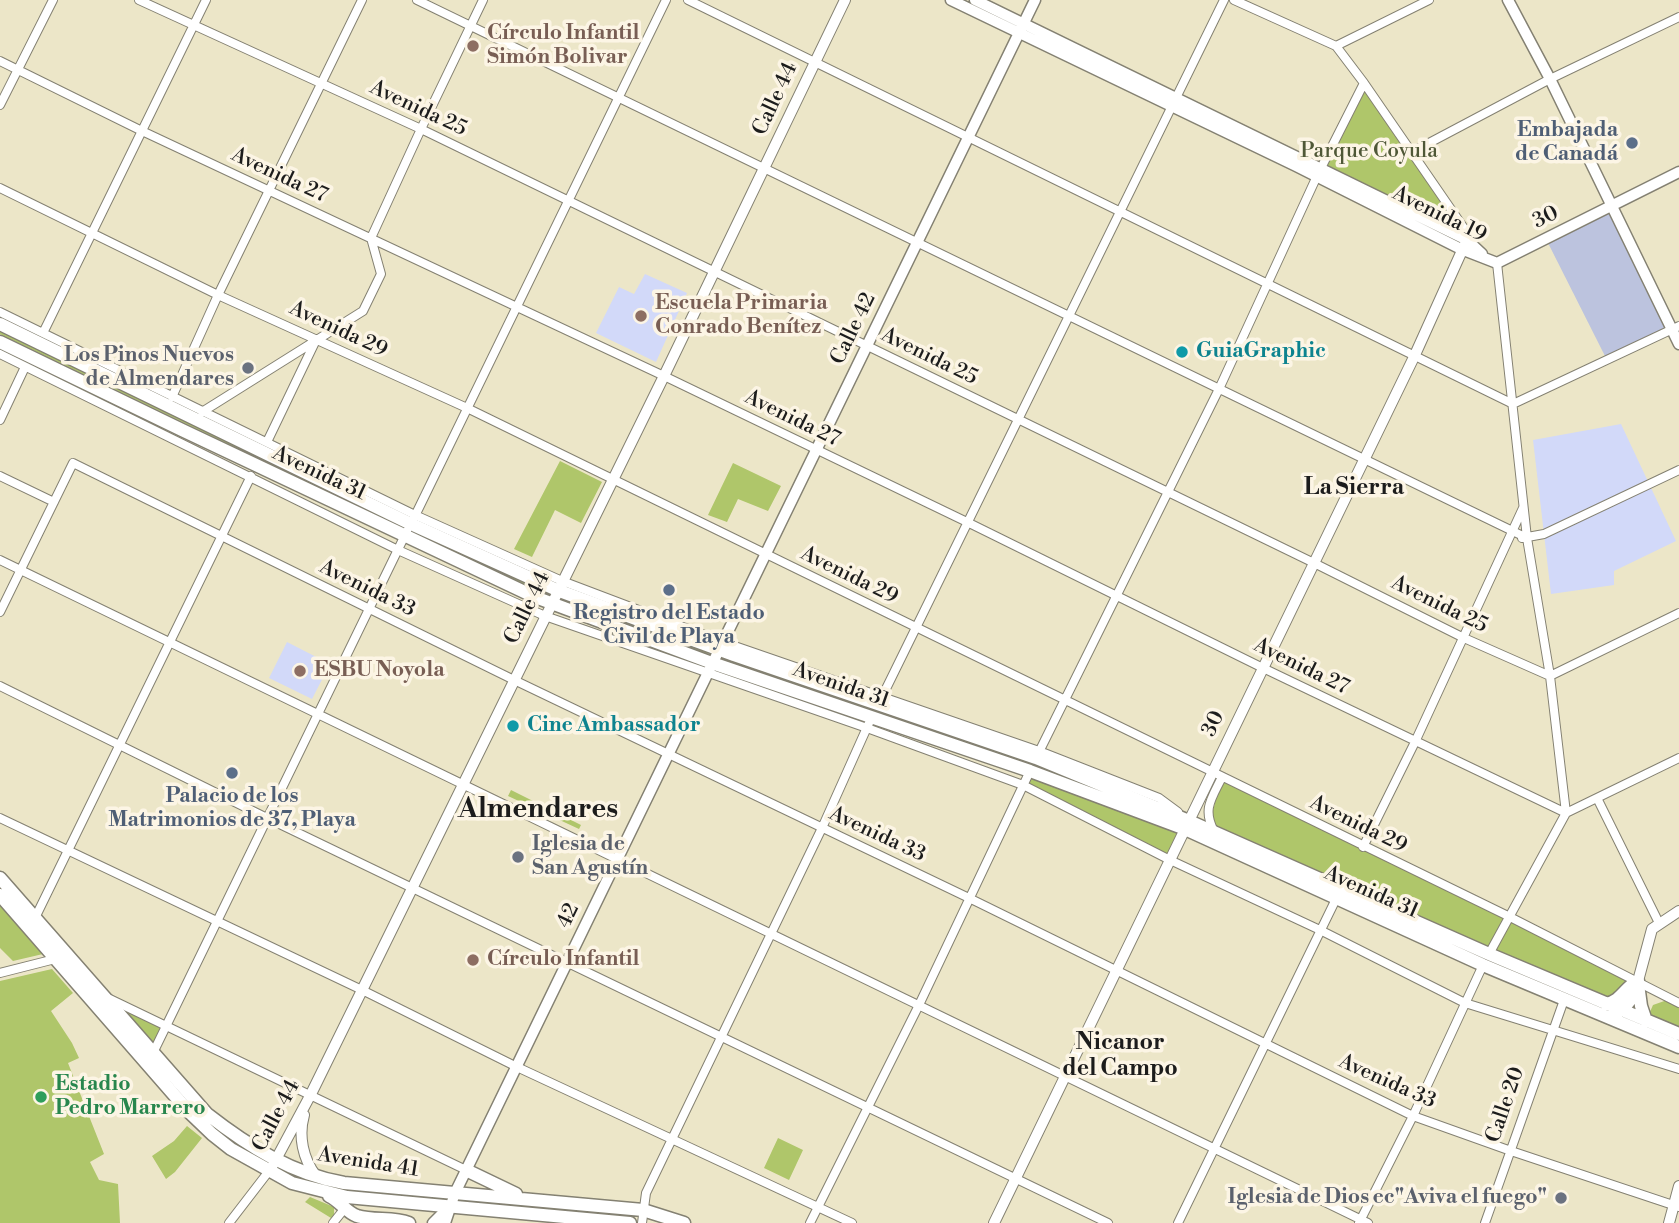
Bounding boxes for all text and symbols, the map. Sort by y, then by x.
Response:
place label: Círculo Infantil Simón Bolivar [487,21,639,71]
marker: Círculo Infantil Simón Bolivar [465,38,481,54]
street label: Calle 44 [748,58,804,140]
street label: Avenida 25 [366,76,470,142]
place label: Embajada de Canadá [1515,118,1618,168]
marker: Embajada de Canadá [1624,135,1640,151]
park label: Parque Coyula [1300,139,1438,165]
street label: Avenida 27 [227,143,331,209]
street label: Avenida 19 [1388,181,1490,249]
street label: 30 [1529,201,1563,235]
street label: Calle 42 [826,289,882,369]
place label: Escuela Primaria Conrado Benítez [655,291,828,341]
street label: Avenida 29 [285,296,391,364]
marker: Escuela Primaria Conrado Benítez [633,308,649,324]
street label: Avenida 25 [877,323,981,391]
place label: GuiaGraphic [1196,339,1326,365]
place label: Los Pinos Nuevos de Almendares [64,343,234,393]
marker: GuiaGraphic [1174,344,1190,360]
marker: Los Pinos Nuevos de Almendares [240,360,256,376]
street label: Avenida 27 [740,385,844,453]
street label: Avenida 31 [268,441,370,507]
district label: La Sierra [1304,474,1404,502]
street label: Avenida 29 [796,542,902,610]
street label: Avenida 33 [315,555,419,623]
street label: Calle 44 [500,568,556,648]
street label: Avenida 25 [1387,571,1491,639]
marker: Registro del Estado Civil de Playa [661,582,677,598]
place label: Registro del Estado Civil de Playa [573,601,765,651]
street label: Avenida 27 [1249,633,1353,701]
place label: ESBU Noyola [314,658,444,684]
street label: Avenida 31 [789,658,893,714]
marker: ESBU Noyola [292,663,308,679]
street label: 30 [1197,707,1231,741]
place label: Cine Ambassador [527,713,701,739]
marker: Cine Ambassador [505,718,521,734]
marker: Palacio de los Matrimonios de 37, Playa [224,765,240,781]
place label: Palacio de los Matrimonios de 37, Playa [108,784,356,834]
street label: Avenida 29 [1305,791,1411,859]
district label: Almendares [458,793,618,827]
street label: Avenida 33 [825,802,929,868]
place label: Iglesia de San Agustín [532,832,648,882]
marker: Iglesia de San Agustín [510,849,526,865]
street label: Avenida 31 [1320,861,1422,925]
street label: 42 [552,899,586,933]
place label: Círculo Infantil [487,947,639,973]
marker: Círculo Infantil [465,952,481,968]
district label: Nicanor del Campo [1062,1029,1178,1083]
street label: Avenida 33 [1335,1049,1439,1115]
street label: Calle 20 [1481,1064,1531,1146]
place label: Estadio Pedro Marrero [55,1072,206,1122]
street label: Calle 44 [248,1076,306,1156]
marker: Estadio Pedro Marrero [33,1089,49,1105]
street label: Avenida 41 [316,1143,420,1183]
place label: Iglesia de Dios ec"Aviva el fuego" [1228,1185,1547,1211]
marker: Iglesia de Dios ec"Aviva el fuego" [1553,1190,1569,1206]

